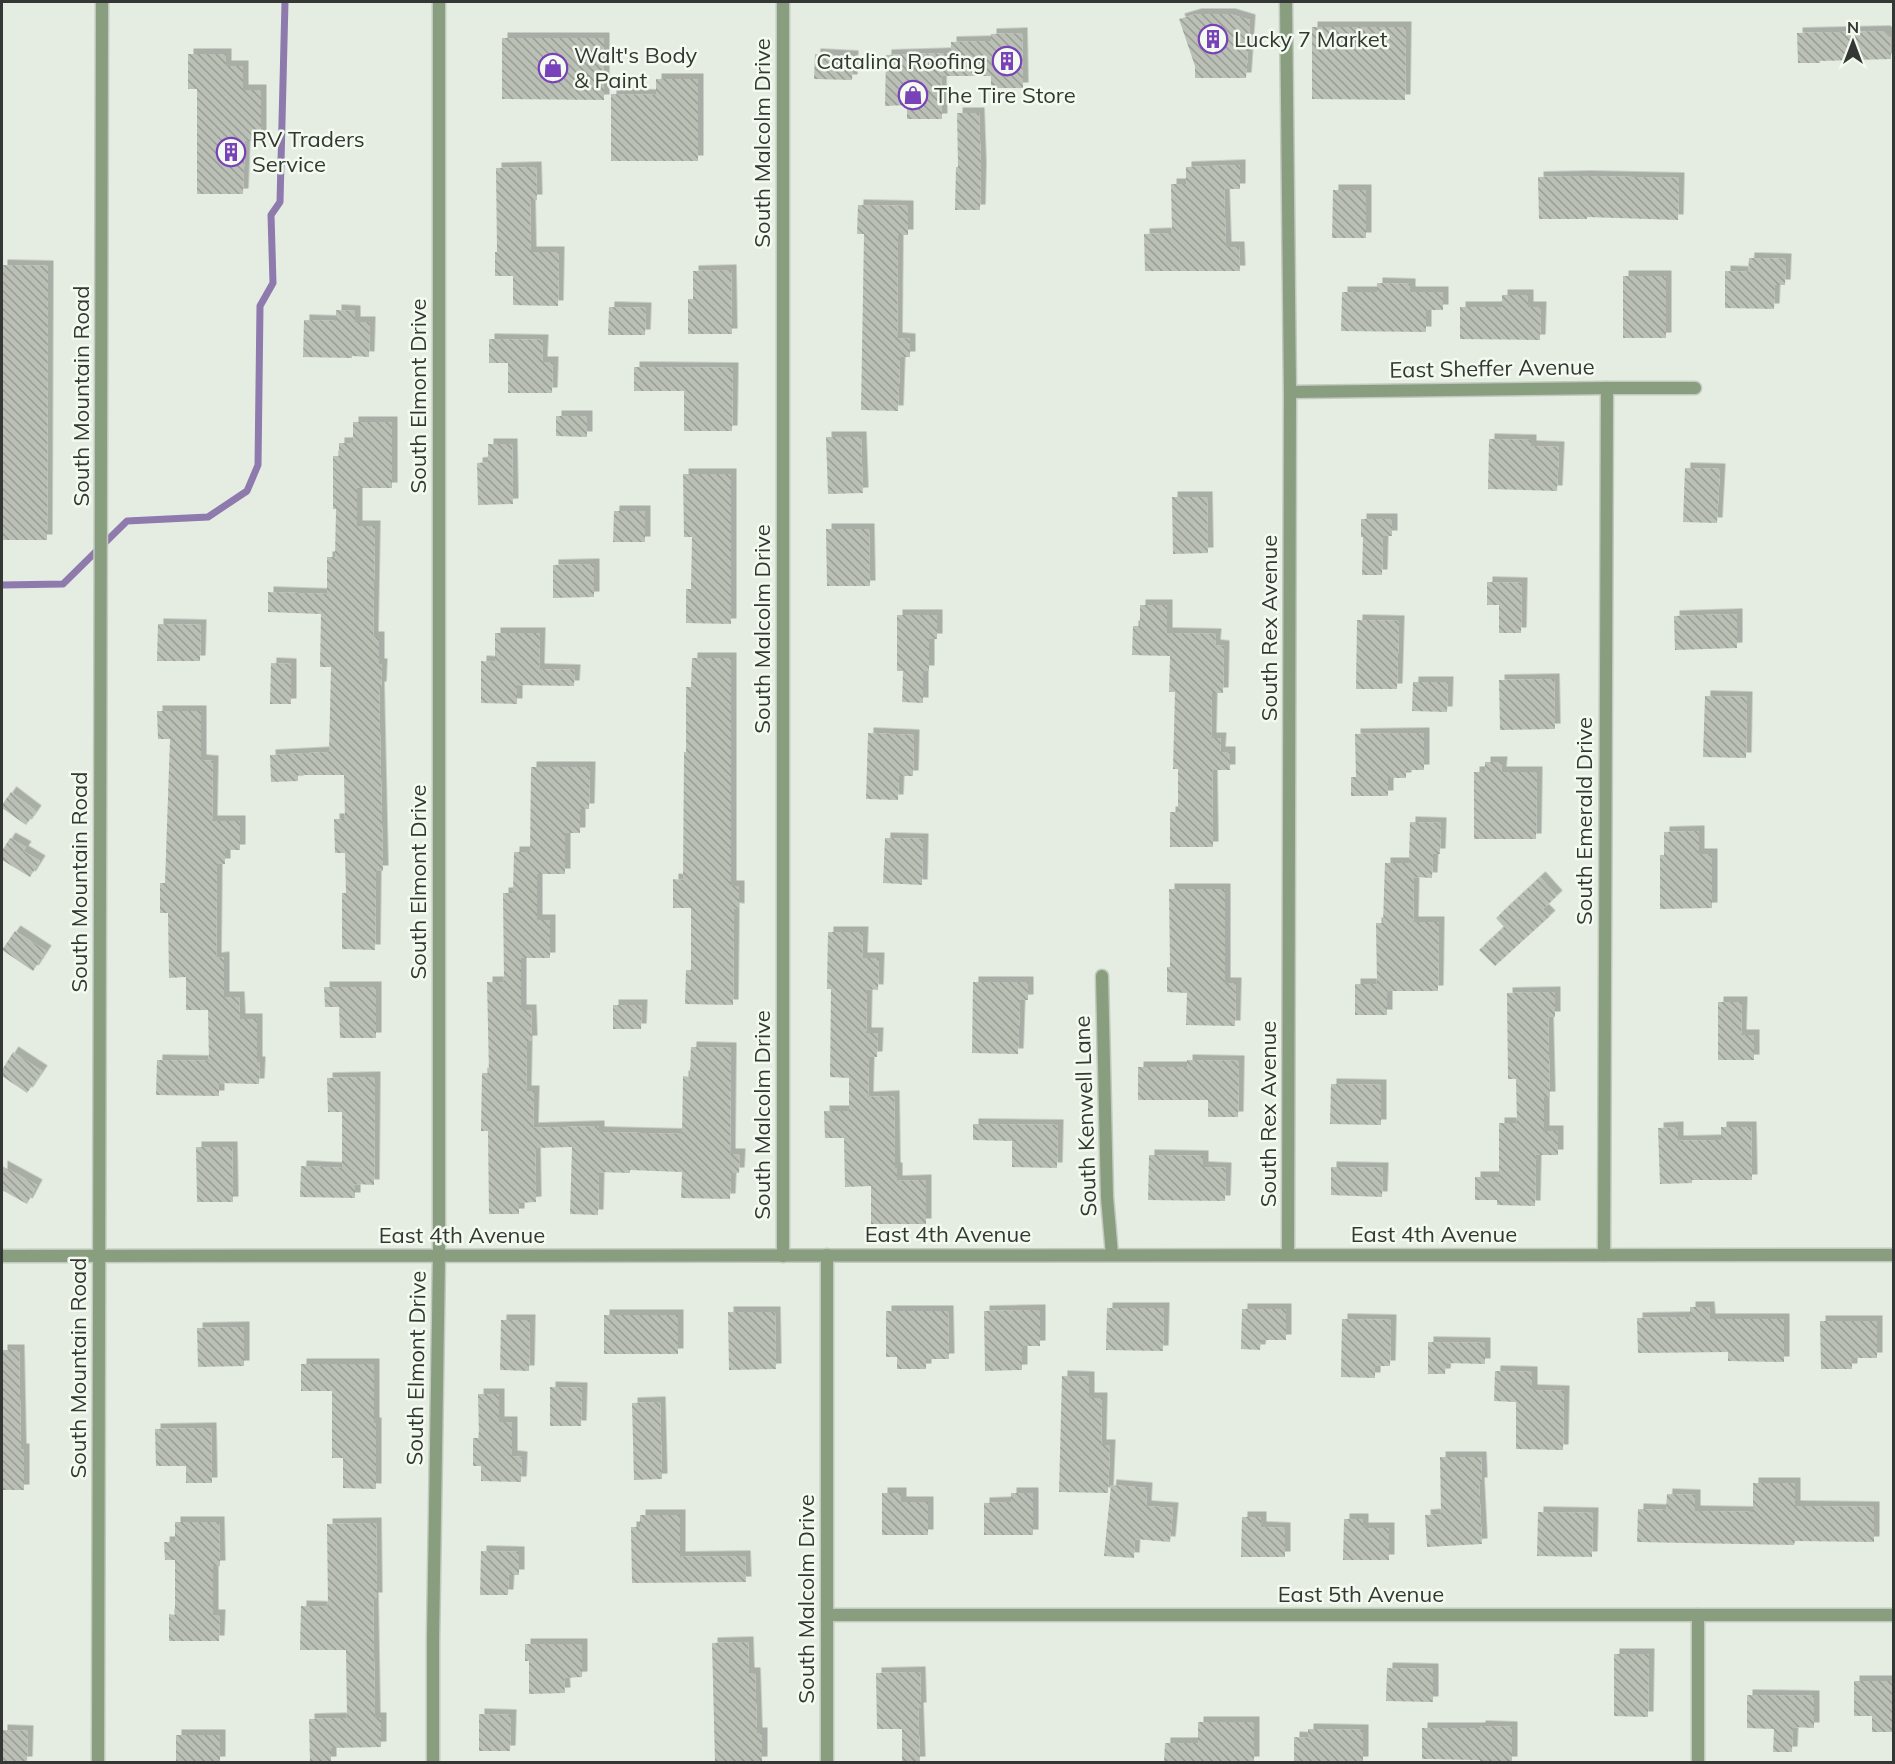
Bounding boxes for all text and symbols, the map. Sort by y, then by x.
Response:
north arrow [1823,12,1883,72]
text: N [1847,17,1859,37]
building icon: Lucky 7 Market [1197,23,1229,55]
place label: Lucky 7 Market [1234,25,1388,53]
street label: South Malcolm Drive [748,38,776,248]
place label: Walt's Body & Paint [574,41,698,94]
building icon: Catalina Roofing [991,45,1023,77]
place label: Catalina Roofing [816,47,986,75]
shop icon: Walt's Body & Paint [537,52,569,84]
shop icon: The Tire Store [897,79,929,111]
place label: The Tire Store [934,81,1076,109]
place label: RV Traders Service [252,125,365,178]
building icon: RV Traders Service [215,136,247,168]
street label: South Mountain Road [67,285,95,507]
street label: South Elmont Drive [404,299,432,493]
street label: East Sheffer Avenue [1389,352,1595,384]
street label: South Malcolm Drive [748,524,776,734]
street label: South Rex Avenue [1255,535,1283,721]
street label: South Emerald Drive [1570,717,1598,925]
street label: South Mountain Road [65,771,93,993]
street label: South Elmont Drive [404,785,432,979]
street label: South Malcolm Drive [748,1010,776,1220]
street label: South Kenwell Lane [1068,1015,1102,1217]
street label: South Rex Avenue [1254,1021,1282,1207]
street label: East 4th Avenue [865,1220,1031,1248]
street label: East 4th Avenue [1351,1220,1517,1248]
street label: East 4th Avenue [379,1221,545,1249]
street label: South Mountain Road [64,1257,92,1479]
street label: South Elmont Drive [400,1270,432,1466]
street label: South Malcolm Drive [792,1494,820,1704]
street label: East 5th Avenue [1278,1580,1444,1608]

